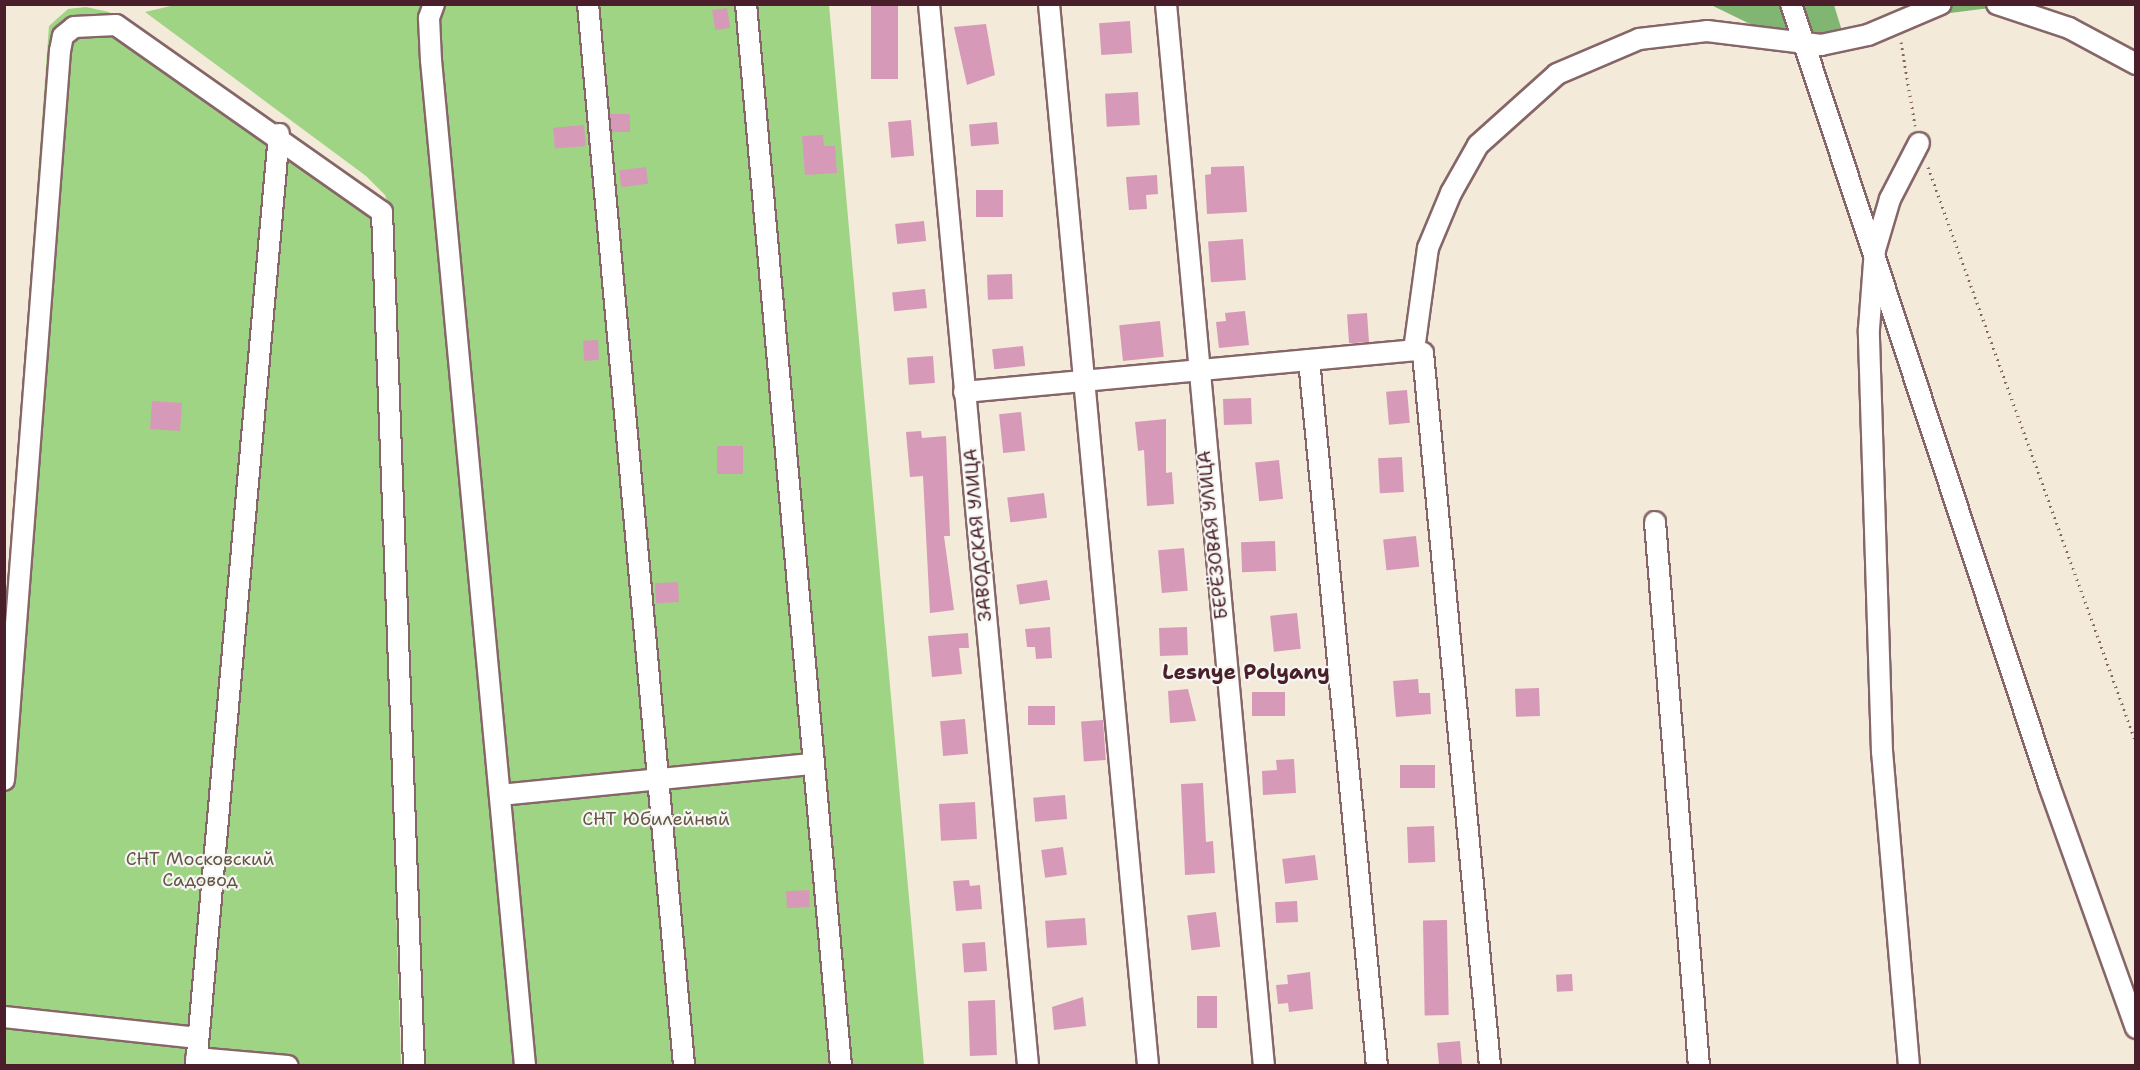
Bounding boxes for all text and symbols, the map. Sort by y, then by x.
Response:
street label: ЗАВОДСКАЯ УЛИЦА [960,448,996,622]
street label: БЕРЁЗОВАЯ УЛИЦА [1193,449,1233,621]
district label: Lesnye Polyany [1162,659,1330,685]
park label: СНТ Юбилейный [582,808,730,830]
park label: СНТ Московский Садовод [126,849,274,892]

